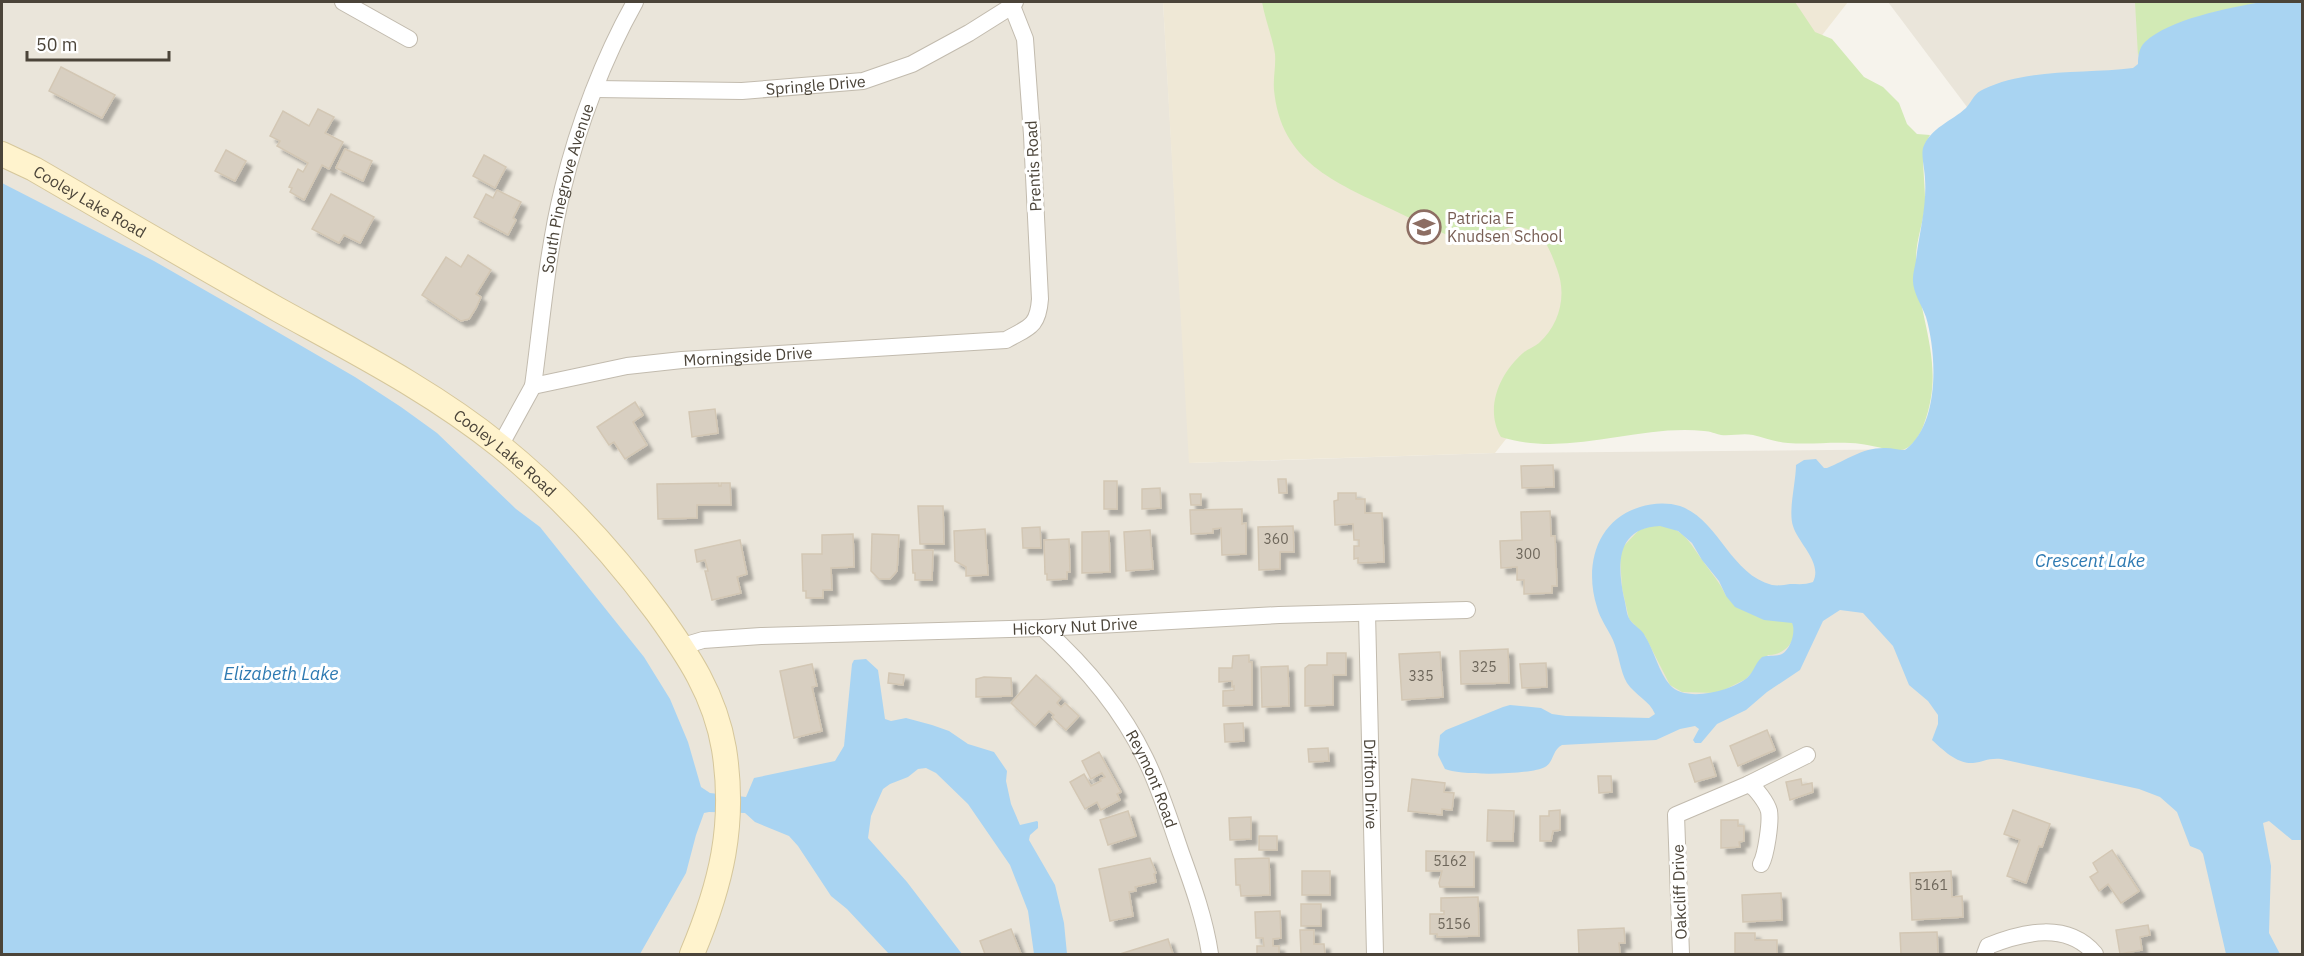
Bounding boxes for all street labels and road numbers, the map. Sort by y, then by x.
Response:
street label: Springle Drive [765,71,867,99]
street label: South Pinegrove Avenue [537,100,598,274]
street label: Prentis Road [1021,120,1045,212]
street label: Cooley Lake Road [30,161,150,242]
street label: Morningside Drive [683,342,813,370]
street label: Cooley Lake Road [450,405,560,501]
street label: Hickory Nut Drive [1012,613,1138,639]
street label: Reymont Road [1122,726,1182,830]
street label: Drifton Drive [1360,739,1382,830]
street label: Oakcliff Drive [1667,844,1691,940]

